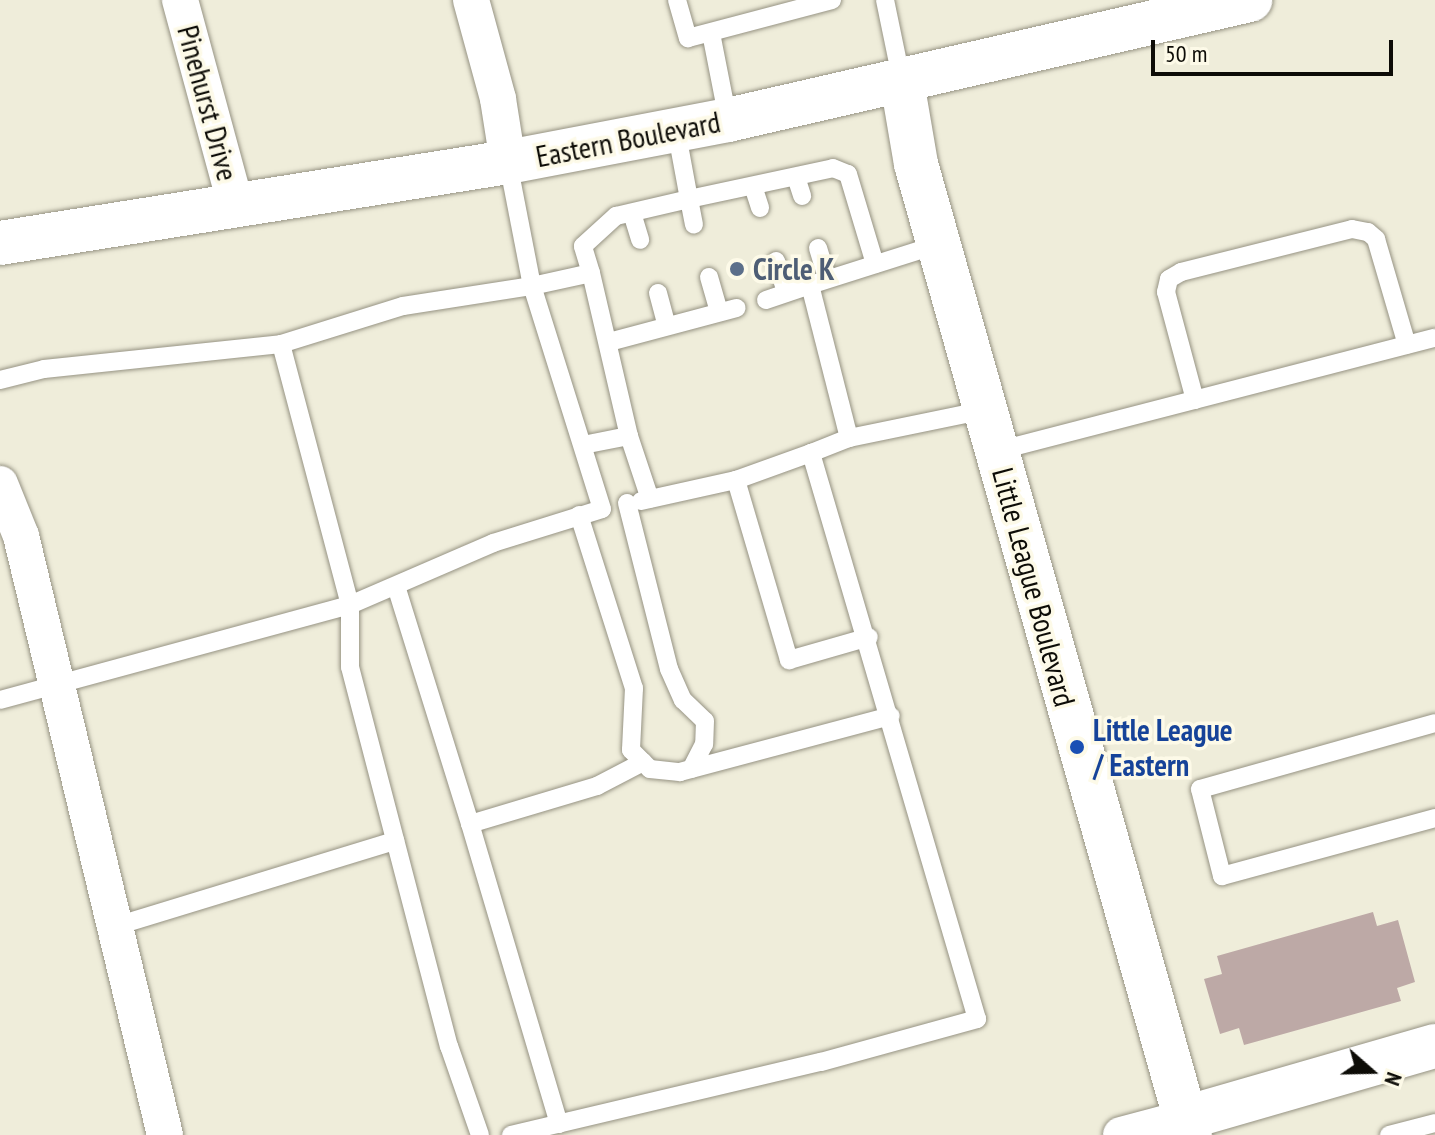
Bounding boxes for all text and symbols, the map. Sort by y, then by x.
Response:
street label: Pinehurst Drive [170,21,246,185]
scale bar [1155,24,1397,74]
text: 50 m [1165,38,1207,69]
street label: Eastern Boulevard [533,103,723,175]
place label: Circle K [753,251,835,287]
marker: Circle K [728,260,746,278]
street label: Little League Boulevard [985,464,1083,710]
place label: Little League / Eastern [1093,712,1233,782]
marker: Little League / Eastern [1068,738,1086,756]
north arrow [1331,1031,1411,1111]
text: N [1378,1069,1409,1090]

